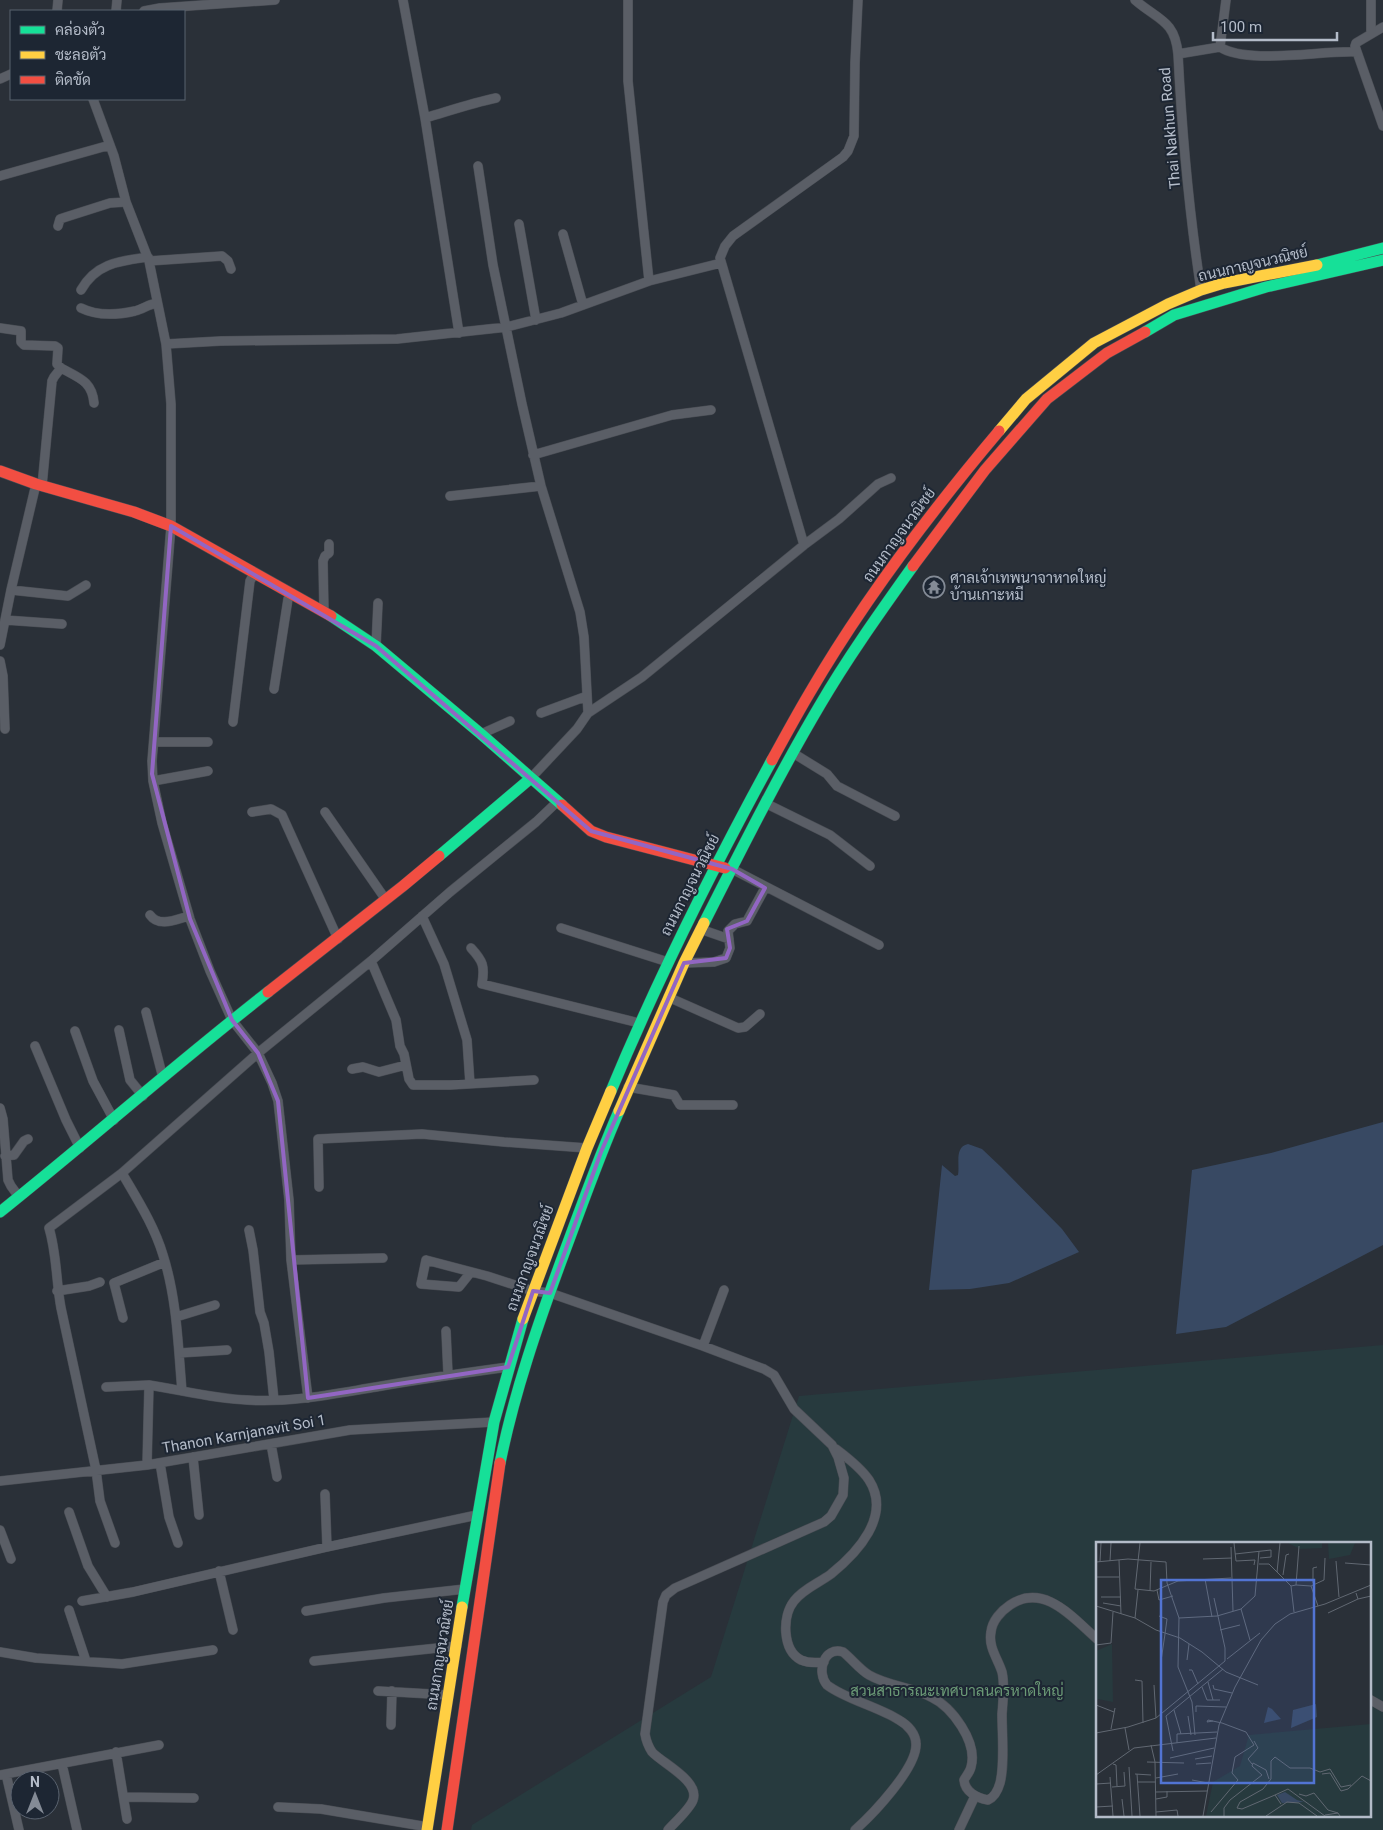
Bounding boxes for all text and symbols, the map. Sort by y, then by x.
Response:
legend [10,10,185,100]
scale bar [1213,10,1337,42]
text: 100 m [1220,18,1262,36]
text: คล่องตัว [55,20,105,39]
text: ชะลอตัว [55,46,106,64]
street label: Thai Nakhun Road [1156,66,1184,190]
text: ติดขัด [55,71,91,89]
street label: ถนนกาญจนวณิชย์ [1196,242,1310,285]
street label: ถนนกาญจนวณิชย์ [858,484,939,586]
place label: ศาลเจ้าเทพนาจาหาดใหญ่ บ้านเกาะหมี [950,568,1106,604]
temple icon: ศาลเจ้าเทพนาจาหาดใหญ่ บ้านเกาะหมี [922,575,946,599]
street label: ถนนกาญจนวณิชย์ [656,831,723,939]
street label: ถนนกาญจนวณิชย์ [501,1202,558,1314]
street label: Thanon Karnjanavit Soi 1 [161,1411,327,1457]
inset map [1096,1542,1370,1818]
street label: ถนนกาญจนวณิชย์ [421,1598,458,1712]
park label: สวนสาธารณะเทศบาลนครหาดใหญ่ [850,1681,1064,1700]
north arrow [10,1770,60,1820]
text: N [30,1774,40,1790]

